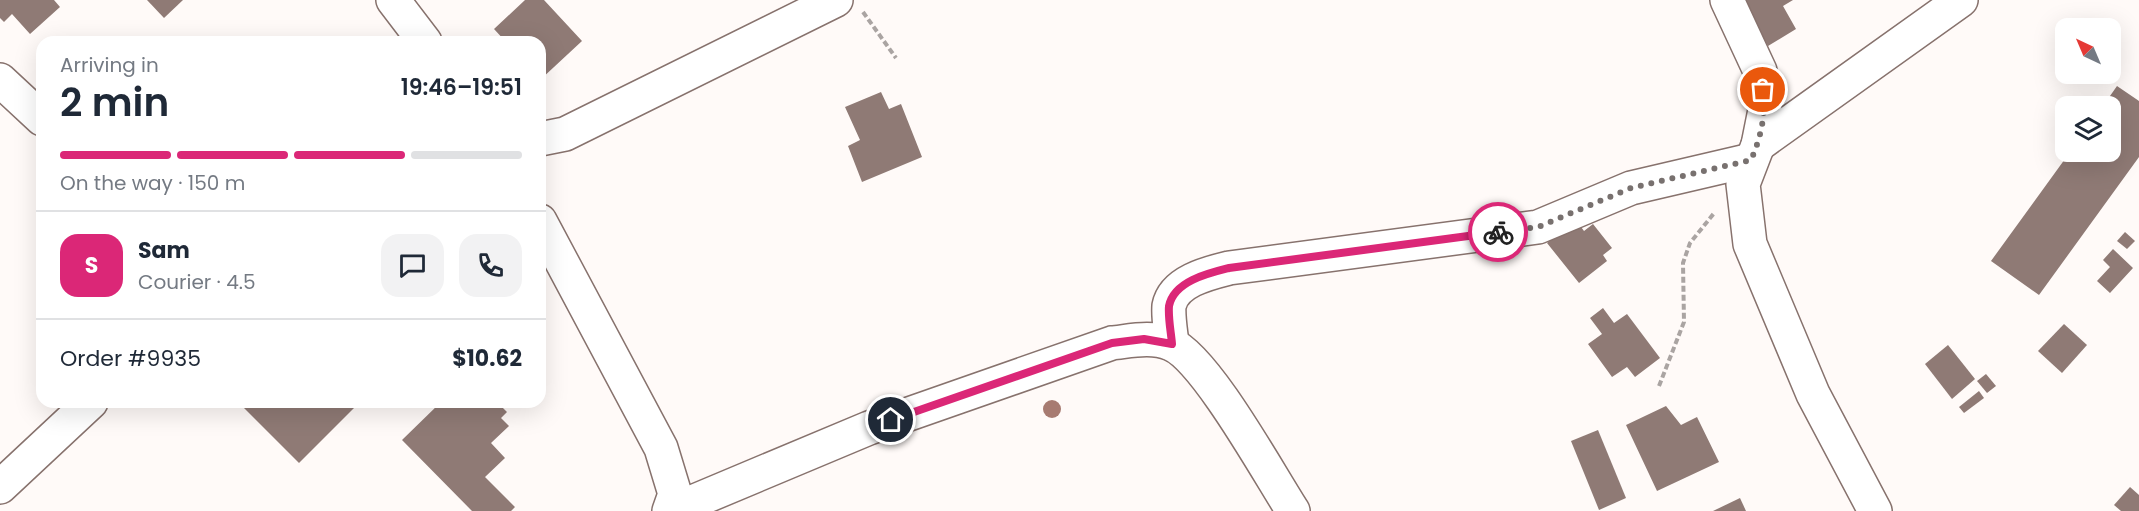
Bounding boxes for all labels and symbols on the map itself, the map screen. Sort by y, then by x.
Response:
north arrow [2055,18,2121,84]
pin [1737,64,1788,115]
courier [1468,202,1528,262]
pin [865,394,916,445]

